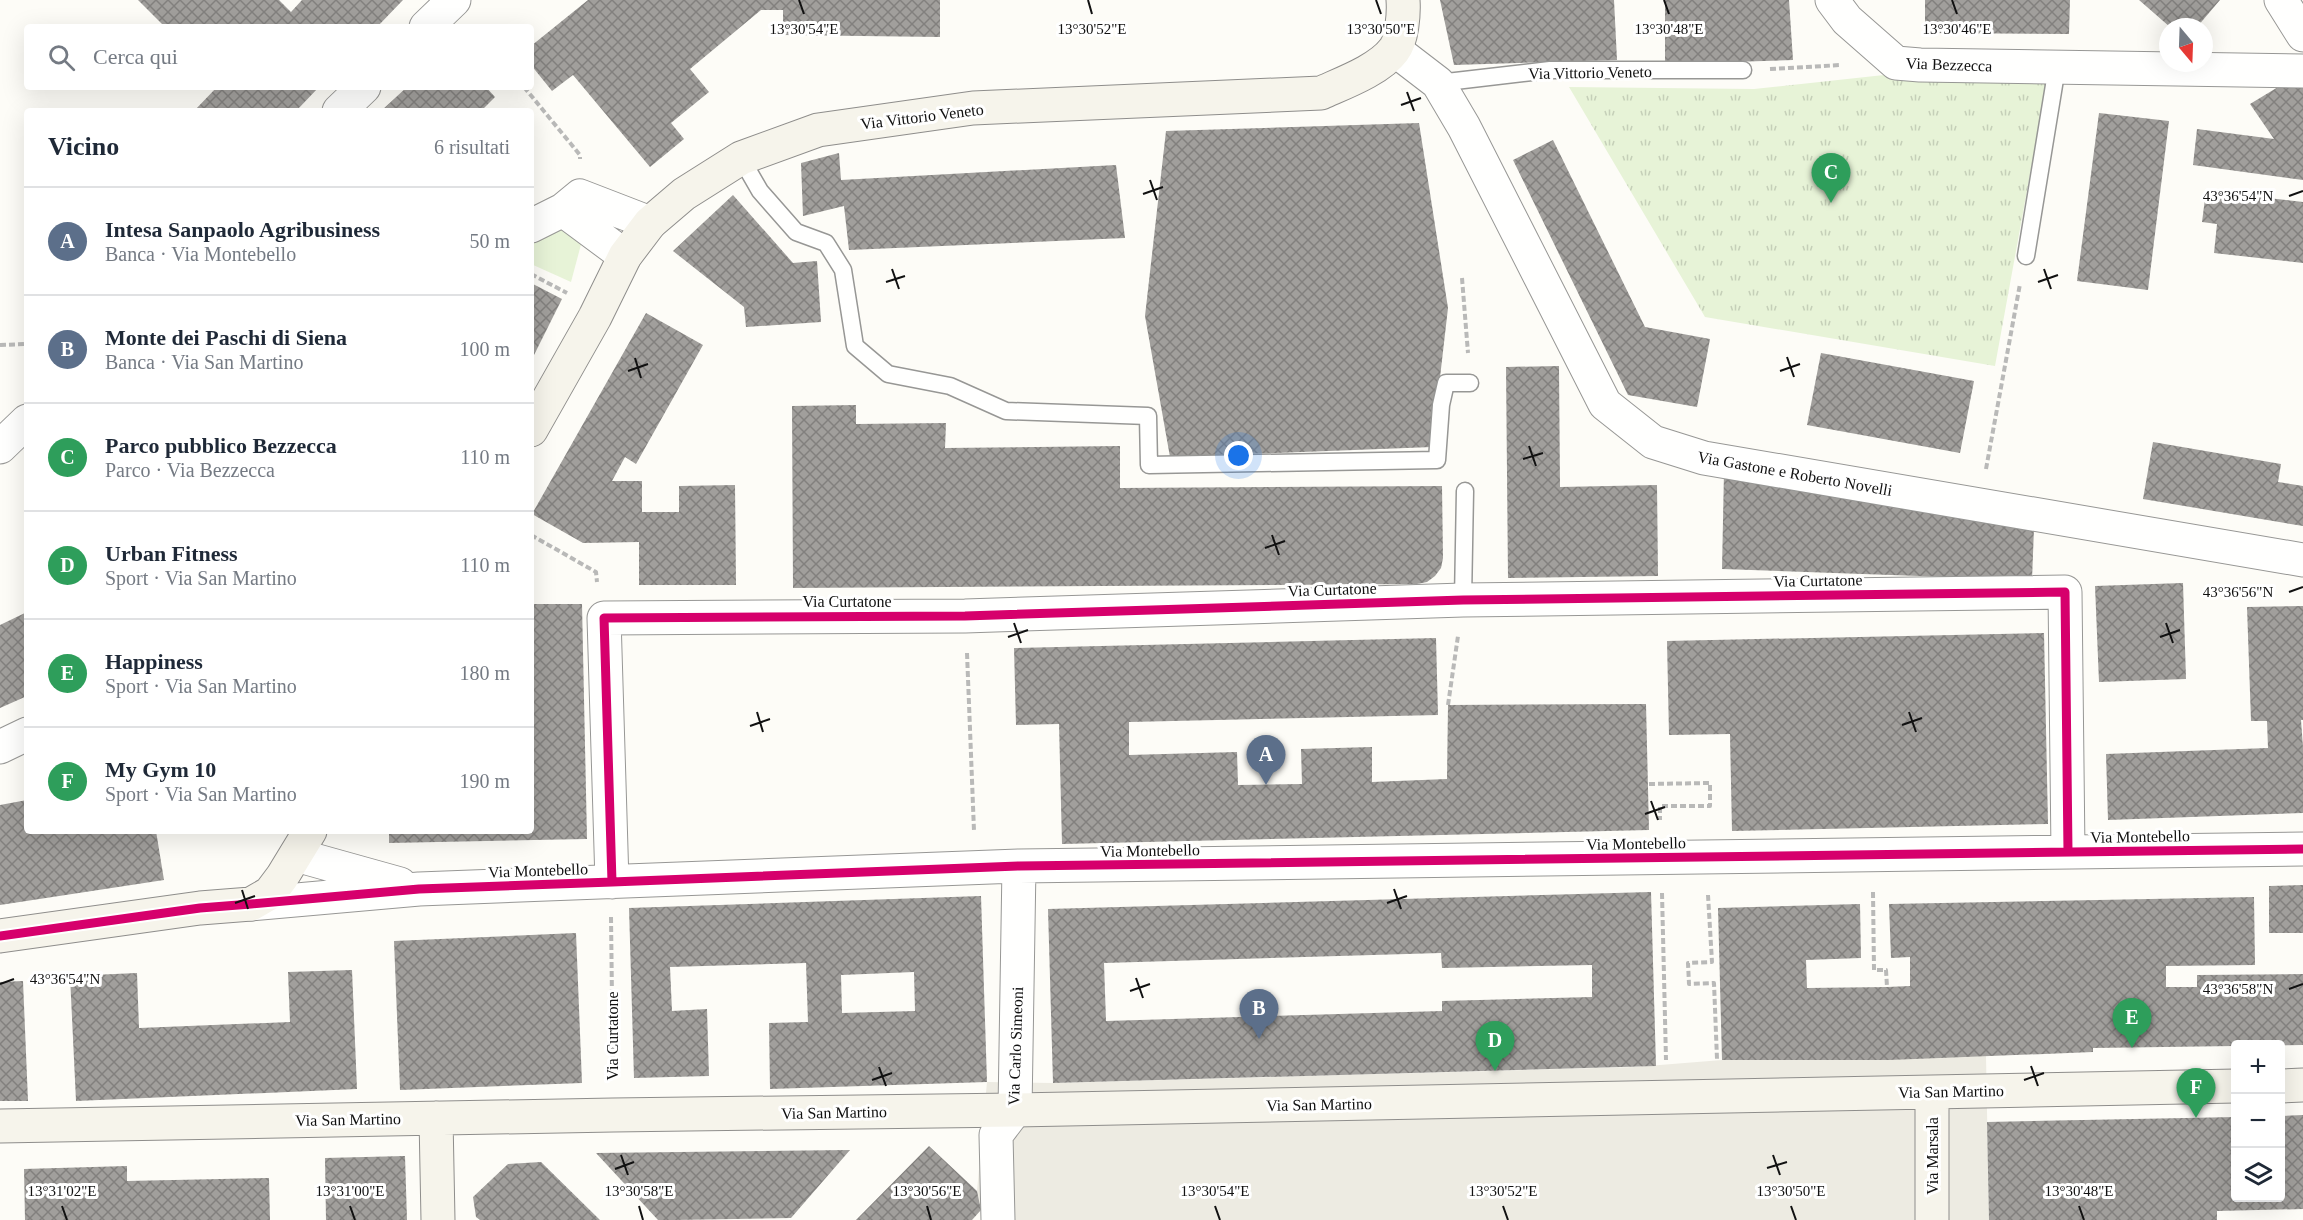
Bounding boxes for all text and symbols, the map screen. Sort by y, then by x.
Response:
north arrow [2159,18,2213,72]
text: 13°30'54"E [770,21,839,37]
text: 13°30'52"E [1058,21,1127,37]
text: 13°30'50"E [1347,21,1416,37]
text: 13°30'48"E [1635,21,1704,37]
text: 13°30'46"E [1923,21,1992,37]
search box [24,24,534,90]
icon: search [45,41,78,74]
text: Cerca qui [93,44,178,69]
street label: Via Bezzecca [1905,54,1993,75]
street label: Via Vittorio Veneto [1528,63,1652,82]
street label: Via Vittorio Veneto [860,101,984,132]
text: Vicino [48,132,119,161]
text: 6 risultati [434,136,510,158]
pin: C [1812,154,1850,203]
text: 43°36'54"N [2203,188,2273,204]
text: Intesa Sanpaolo Agribusiness [105,217,380,242]
text: A [60,230,75,252]
text: 50 m [469,230,510,252]
text: Banca · Via Montebello [105,243,296,265]
text: Monte dei Paschi di Siena [105,325,347,350]
text: B [61,338,74,360]
text: 100 m [459,338,510,360]
text: Banca · Via San Martino [105,351,303,373]
text: Parco pubblico Bezzecca [105,433,337,458]
your location [1224,441,1253,470]
text: C [60,446,75,468]
text: 110 m [460,446,510,468]
street label: Via Gastone e Roberto Novelli [1696,448,1894,499]
text: Parco · Via Bezzecca [105,459,275,481]
text: Urban Fitness [105,541,238,566]
text: D [60,554,75,576]
text: 110 m [460,554,510,576]
text: Sport · Via San Martino [105,567,297,589]
street label: Via Curtatone [1773,571,1863,590]
street label: Via Curtatone [1287,579,1377,600]
text: 43°36'56"N [2203,584,2273,600]
street label: Via Curtatone [802,593,892,610]
text: Happiness [105,649,203,674]
text: E [61,662,74,684]
text: 180 m [459,662,510,684]
text: Sport · Via San Martino [105,675,297,697]
pin: A [1246,736,1286,785]
text: My Gym 10 [105,757,216,782]
text: F [61,770,74,792]
text: 190 m [459,770,510,792]
text: Sport · Via San Martino [105,783,297,805]
street label: Via Montebello [2090,827,2190,846]
street label: Via Montebello [1586,834,1686,853]
street label: Via Montebello [1100,841,1200,860]
street label: Via Montebello [488,860,588,881]
text: 43°36'54"N [30,971,100,987]
text: 43°36'58"N [2203,981,2273,997]
street label: Via Carlo Simeoni [1005,986,1026,1106]
pin: B [1240,990,1278,1039]
street label: Via Curtatone [604,991,621,1081]
pin: E [2112,998,2152,1048]
pin: D [1476,1022,1514,1071]
map controls [2231,1040,2285,1202]
button: + [2231,1040,2285,1094]
pin: F [2176,1068,2216,1118]
street label: Via San Martino [1898,1082,2004,1101]
button: − [2231,1094,2285,1148]
street label: Via San Martino [1266,1095,1372,1114]
street label: Via San Martino [781,1103,887,1122]
street label: Via San Martino [295,1110,401,1129]
street label: Via Marsala [1924,1117,1941,1195]
button: layers [2231,1148,2285,1202]
text: 13°31'02"E [28,1183,97,1199]
text: 13°31'00"E [316,1183,385,1199]
text: 13°30'58"E [605,1183,674,1199]
text: 13°30'56"E [893,1183,962,1199]
text: 13°30'54"E [1181,1183,1250,1199]
text: 13°30'52"E [1469,1183,1538,1199]
text: 13°30'50"E [1757,1183,1826,1199]
text: 13°30'48"E [2045,1183,2114,1199]

